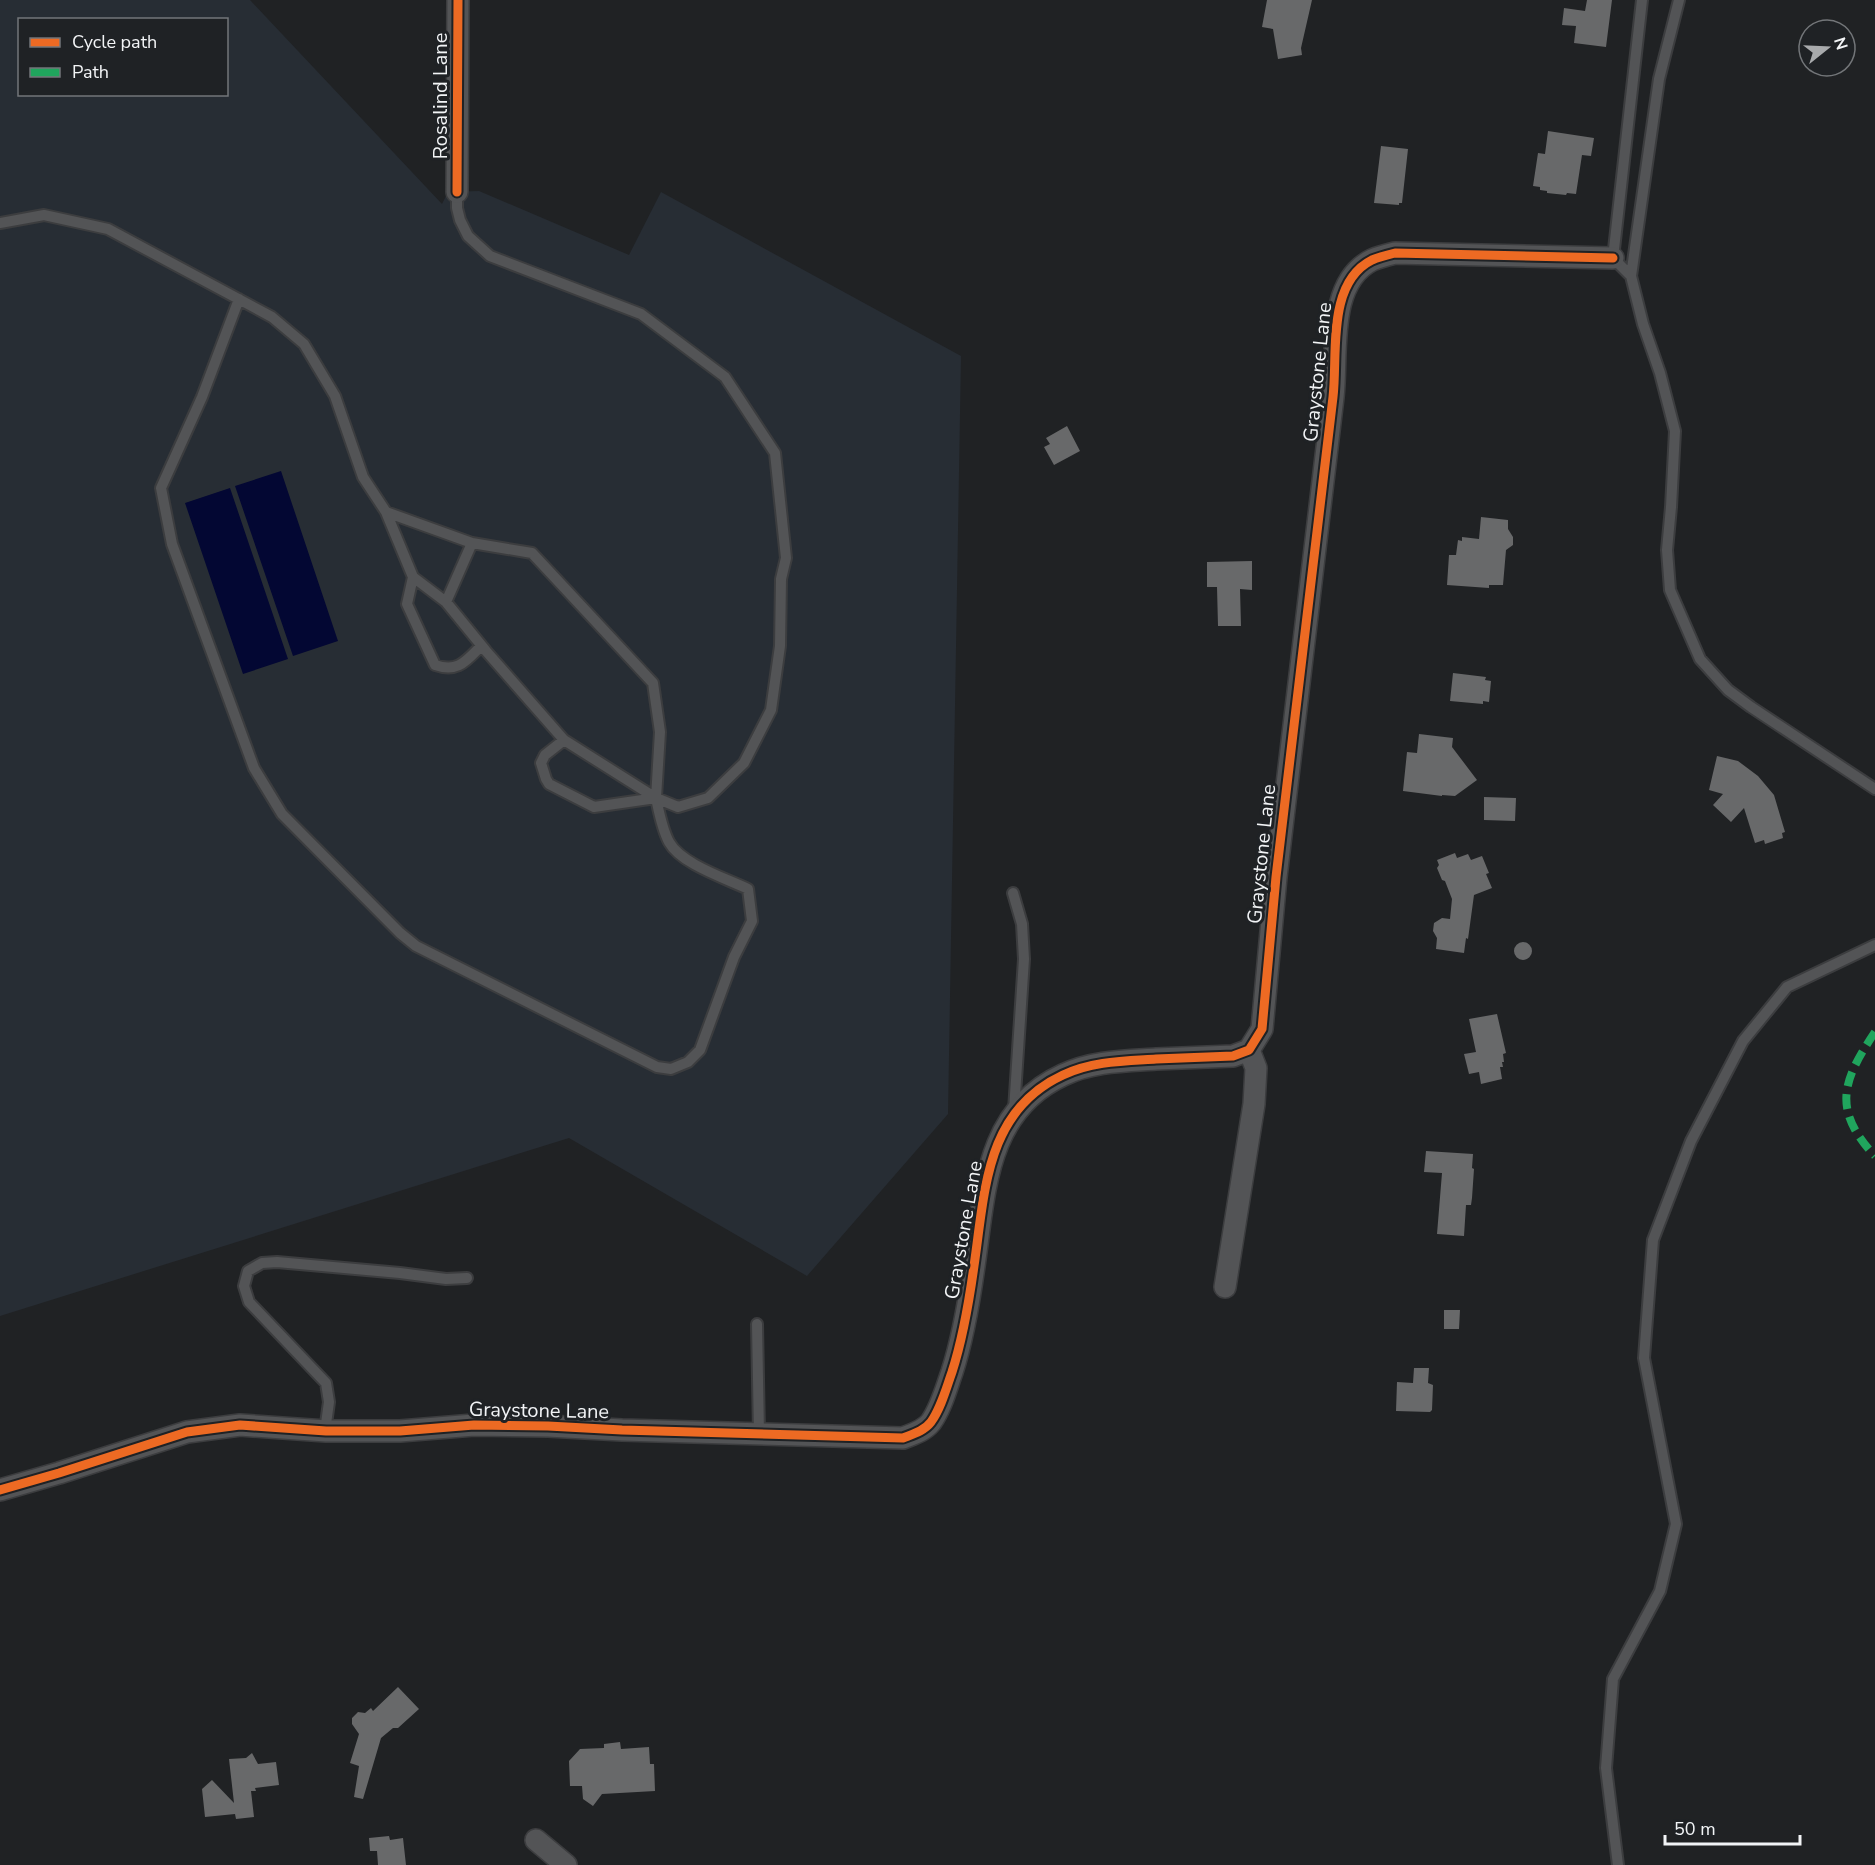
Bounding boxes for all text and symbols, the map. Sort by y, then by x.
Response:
legend [18,18,228,96]
north arrow [1797,18,1857,78]
text: Cycle path [72,30,157,54]
street label: Rosalind Lane [427,33,454,159]
text: N [1828,35,1853,53]
text: Path [72,60,109,84]
street label: Graystone Lane [1297,301,1338,443]
street label: Graystone Lane [1241,783,1282,925]
street label: Graystone Lane [938,1159,989,1302]
street label: Graystone Lane [469,1396,609,1425]
scale bar [1665,1808,1800,1846]
text: 50 m [1674,1817,1716,1841]

